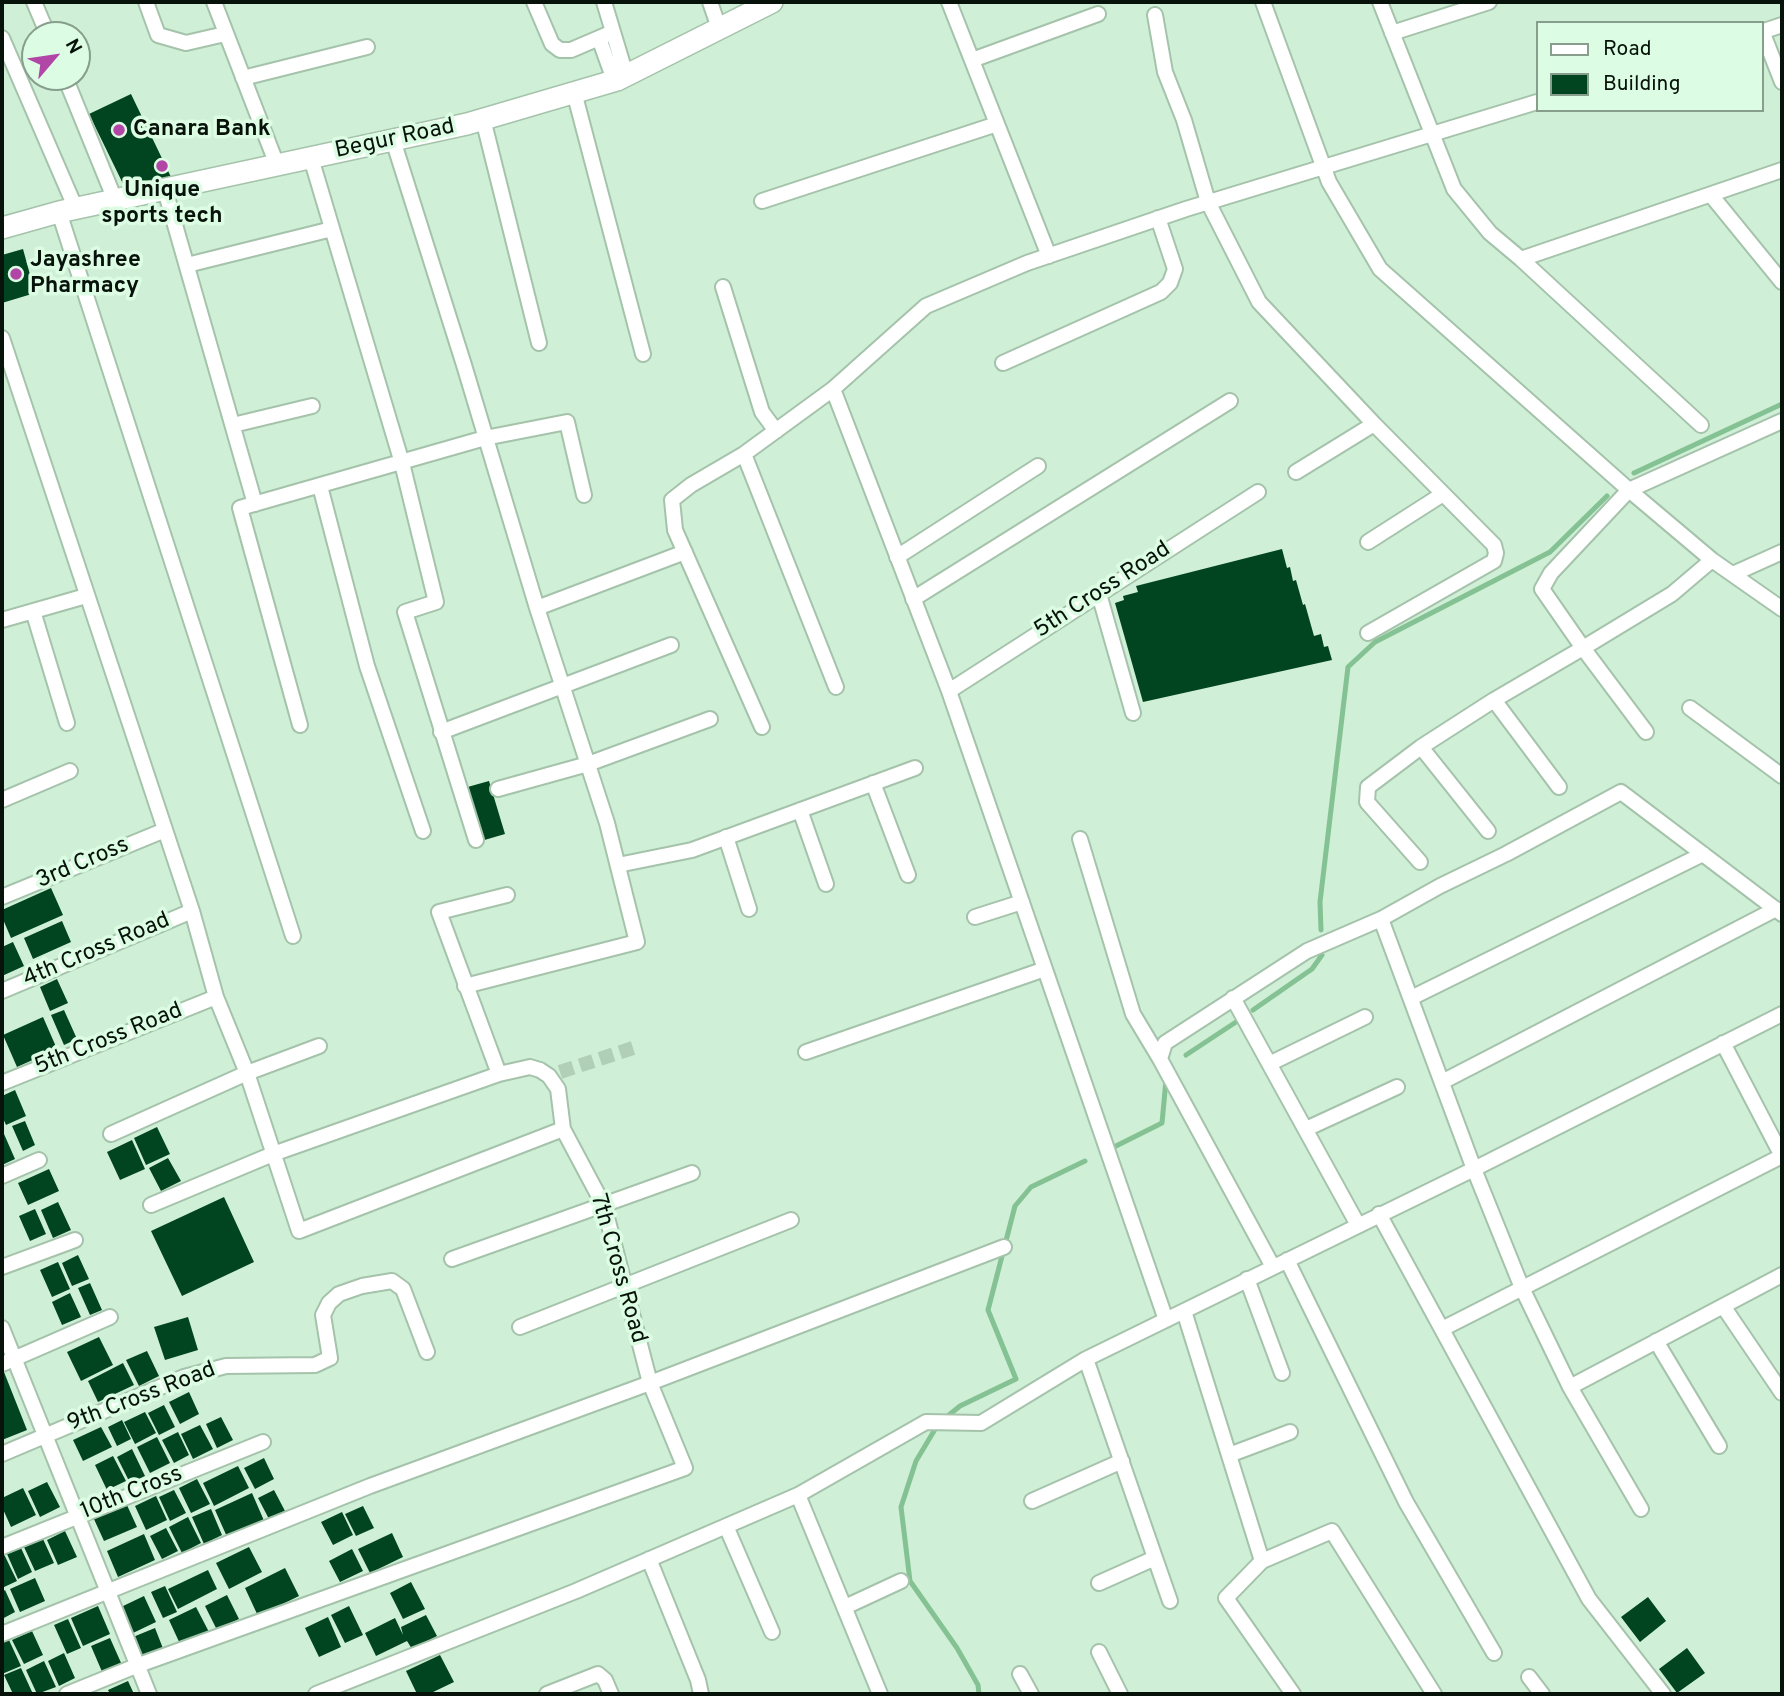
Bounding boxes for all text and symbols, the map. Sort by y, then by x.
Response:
north arrow [21,21,91,91]
legend [1536,21,1763,112]
text: N [59,35,86,59]
text: Road [1603,36,1652,63]
text: Building [1603,71,1681,98]
street label: Begur Road [333,114,457,166]
place label: Canara Bank [133,116,271,144]
marker: Canara Bank [111,122,127,138]
marker: Unique sports tech [154,158,170,174]
place label: Unique sports tech [101,177,223,231]
place label: Jayashree Pharmacy [30,247,141,301]
marker: Jayashree Pharmacy [8,266,24,282]
street label: 5th Cross Road [1030,537,1176,645]
street label: 3rd Cross [33,832,133,896]
street label: 4th Cross Road [19,908,175,994]
street label: 5th Cross Road [31,998,187,1082]
street label: 7th Cross Road [583,1191,651,1347]
street label: 9th Cross Road [64,1357,220,1439]
street label: 10th Cross [77,1461,187,1527]

